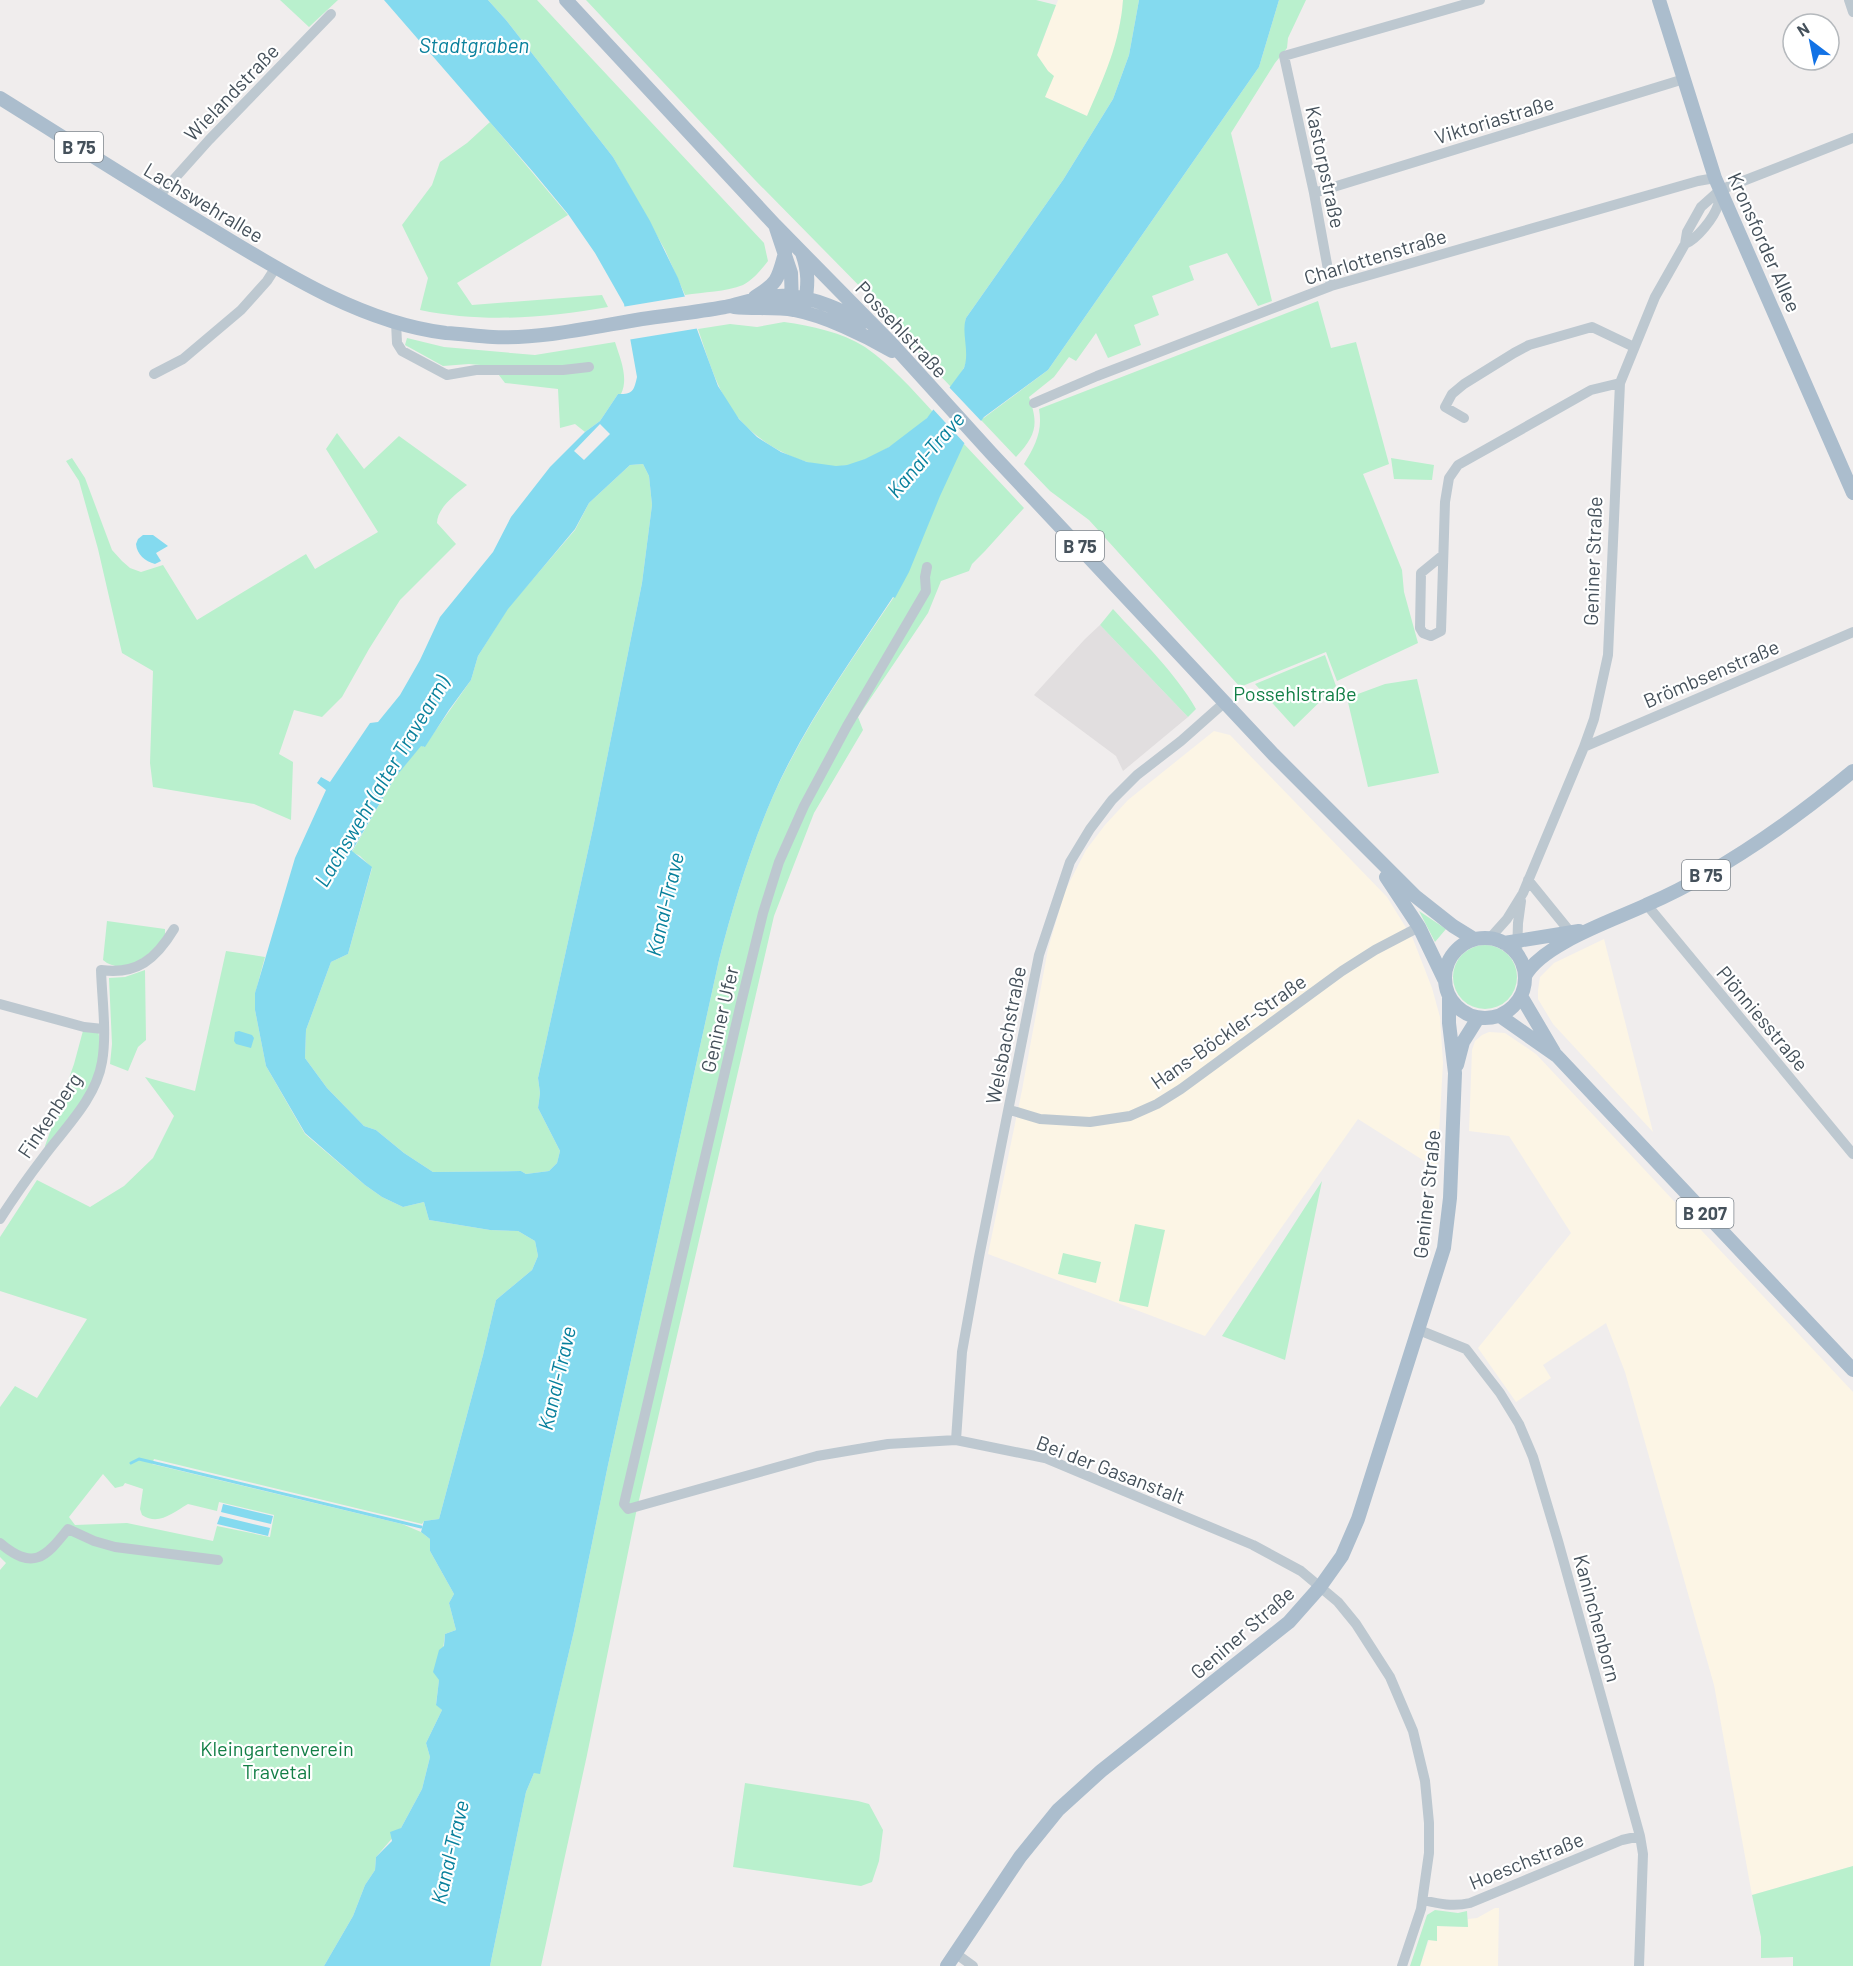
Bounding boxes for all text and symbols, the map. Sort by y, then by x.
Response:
north arrow [1781,12,1841,72]
text: N [1793,18,1812,40]
water label: Stadtgraben [419,32,529,57]
street label: Wielandstraße [179,38,283,146]
street label: Viktoriastraße [1431,89,1557,149]
street label: Kastorpstraße [1301,104,1351,230]
road number: B 75 [55,132,103,162]
street label: Lachswehrallee [140,157,268,247]
street label: Kronsforder Allee [1723,168,1807,316]
street label: Charlottenstraße [1301,223,1449,289]
street label: Possehlstraße [851,276,953,382]
water label: Kanal-Trave [881,406,969,502]
street label: Geniner Straße [1578,496,1606,626]
road number: B 75 [1056,531,1104,561]
street label: Brömbsenstraße [1640,634,1782,712]
water label: Lachswehr (alter Travearm) [308,671,454,891]
park label: Possehlstraße [1233,681,1357,705]
water label: Kanal-Trave [640,850,688,958]
road number: B 75 [1682,860,1730,890]
street label: Plönniesstraße [1712,961,1814,1075]
street label: Geniner Ufer [695,963,743,1075]
street label: Welsbachstraße [980,964,1030,1106]
street label: Hans-Böckler-Straße [1146,968,1310,1094]
street label: Finkenberg [12,1068,86,1162]
street label: Geniner Straße [1407,1128,1445,1260]
road number: B 207 [1676,1198,1734,1228]
water label: Kanal-Trave [532,1324,580,1432]
street label: Bei der Gasanstalt [1033,1430,1189,1508]
street label: Kaninchenborn [1569,1552,1627,1684]
street label: Geniner Straße [1185,1580,1299,1684]
park label: Kleingartenverein Travetal [200,1736,354,1783]
water label: Kanal-Trave [425,1798,473,1906]
street label: Hoeschstraße [1465,1826,1587,1894]

